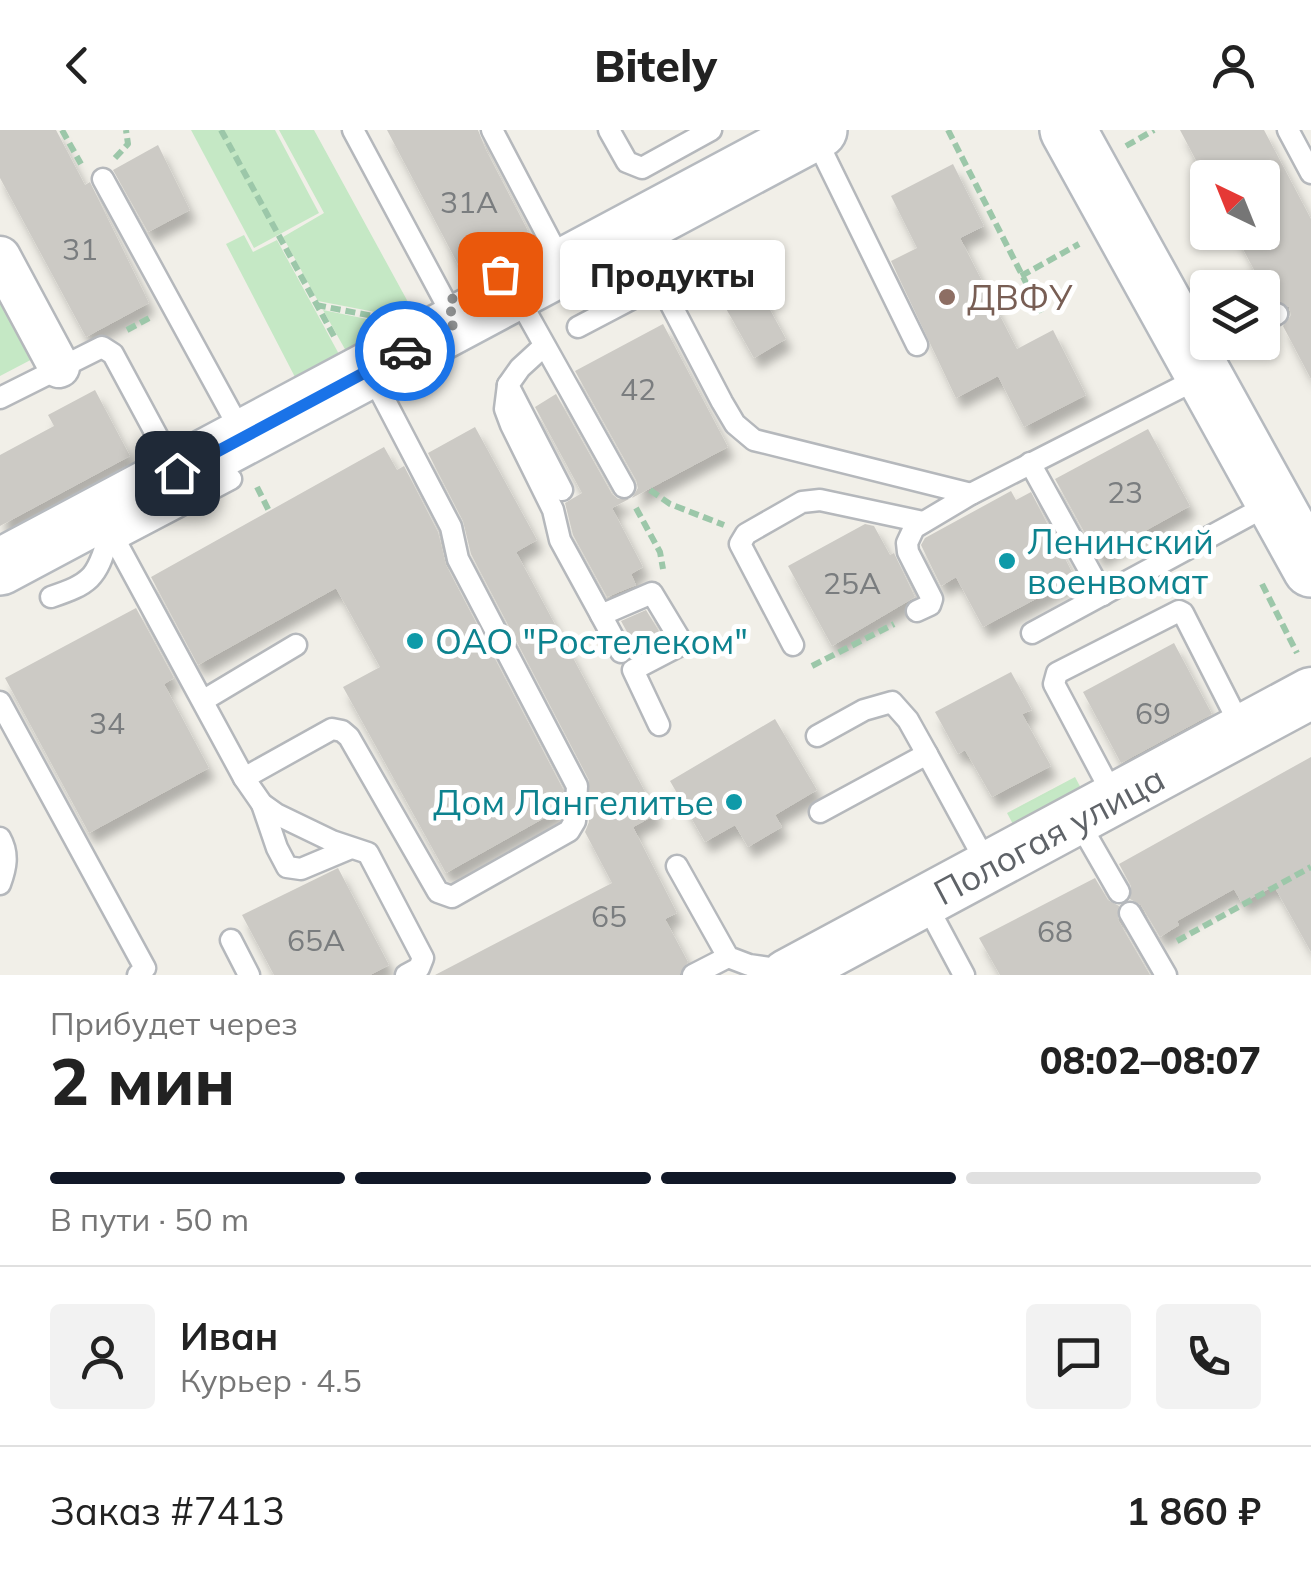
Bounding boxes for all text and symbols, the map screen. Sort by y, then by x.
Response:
text: Bitely [594,37,717,93]
icon: back [50,38,105,93]
icon: person [1206,38,1261,93]
north arrow [1190,160,1280,250]
map controls [1190,160,1280,360]
house number: 31А [440,183,498,221]
house number: 31 [62,230,98,268]
pin [458,232,543,317]
callout: Продукты [560,239,785,309]
icon: bag [473,247,528,302]
text: Продукты [590,255,755,295]
button: layers [1190,270,1280,360]
place label: ДВФУ [967,275,1073,319]
marker: ДВФУ [936,286,958,308]
courier [355,301,455,401]
icon: car [378,324,433,379]
house number: 42 [620,370,656,408]
pin [135,431,220,516]
icon: home [150,446,205,501]
house number: 23 [1107,473,1143,511]
place label: Ленинский военвомат [1027,519,1214,603]
marker: Ленинский военвомат [996,550,1018,572]
house number: 25А [823,564,881,602]
place label: ОАО "Ростелеком" [435,619,748,663]
marker: ОАО "Ростелеком" [404,630,426,652]
house number: 69 [1135,694,1171,732]
house number: 34 [89,704,125,742]
street label: Пологая улица [926,756,1172,914]
place label: Дом Лангелитье [433,780,714,824]
marker: Дом Лангелитье [723,791,745,813]
house number: 65 [591,897,627,935]
house number: 68 [1037,912,1073,950]
house number: 65А [287,921,345,959]
text: Прибудет через [50,1003,298,1043]
text: 08:02–08:07 [1040,1036,1261,1084]
text: 2 мин [50,1040,235,1121]
text: В пути · 50 m [50,1199,249,1239]
button: person [50,1304,155,1409]
button: chat [1026,1304,1131,1409]
button: phone [1156,1304,1261,1409]
text: Иван [180,1312,278,1360]
text: Курьер · 4.5 [180,1360,362,1400]
text: Заказ #7413 [50,1487,285,1535]
text: 1 860 ₽ [1126,1487,1261,1535]

